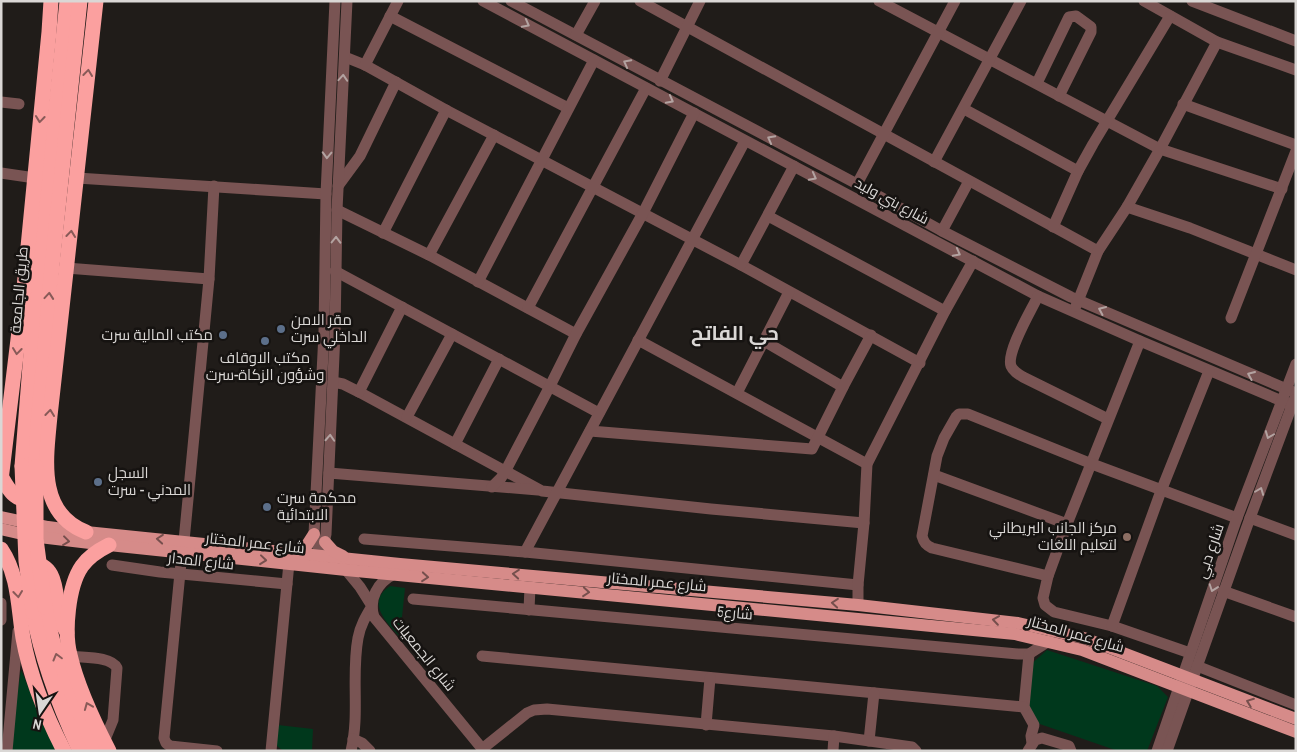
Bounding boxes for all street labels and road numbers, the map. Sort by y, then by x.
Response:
street label: شارع بني وليد [850,172,933,231]
street label: طريق الجامعة [4,246,33,334]
street label: شارع دبي [1190,520,1231,582]
street label: شارع عمر المختار [203,527,306,559]
street label: شارع المدار [166,546,235,575]
street label: شارع عمر المختار [605,567,708,597]
street label: شارع5 [716,600,754,626]
street label: شارع عمر المختار [1024,609,1127,658]
street label: شارع الجمعيات [387,612,461,696]

